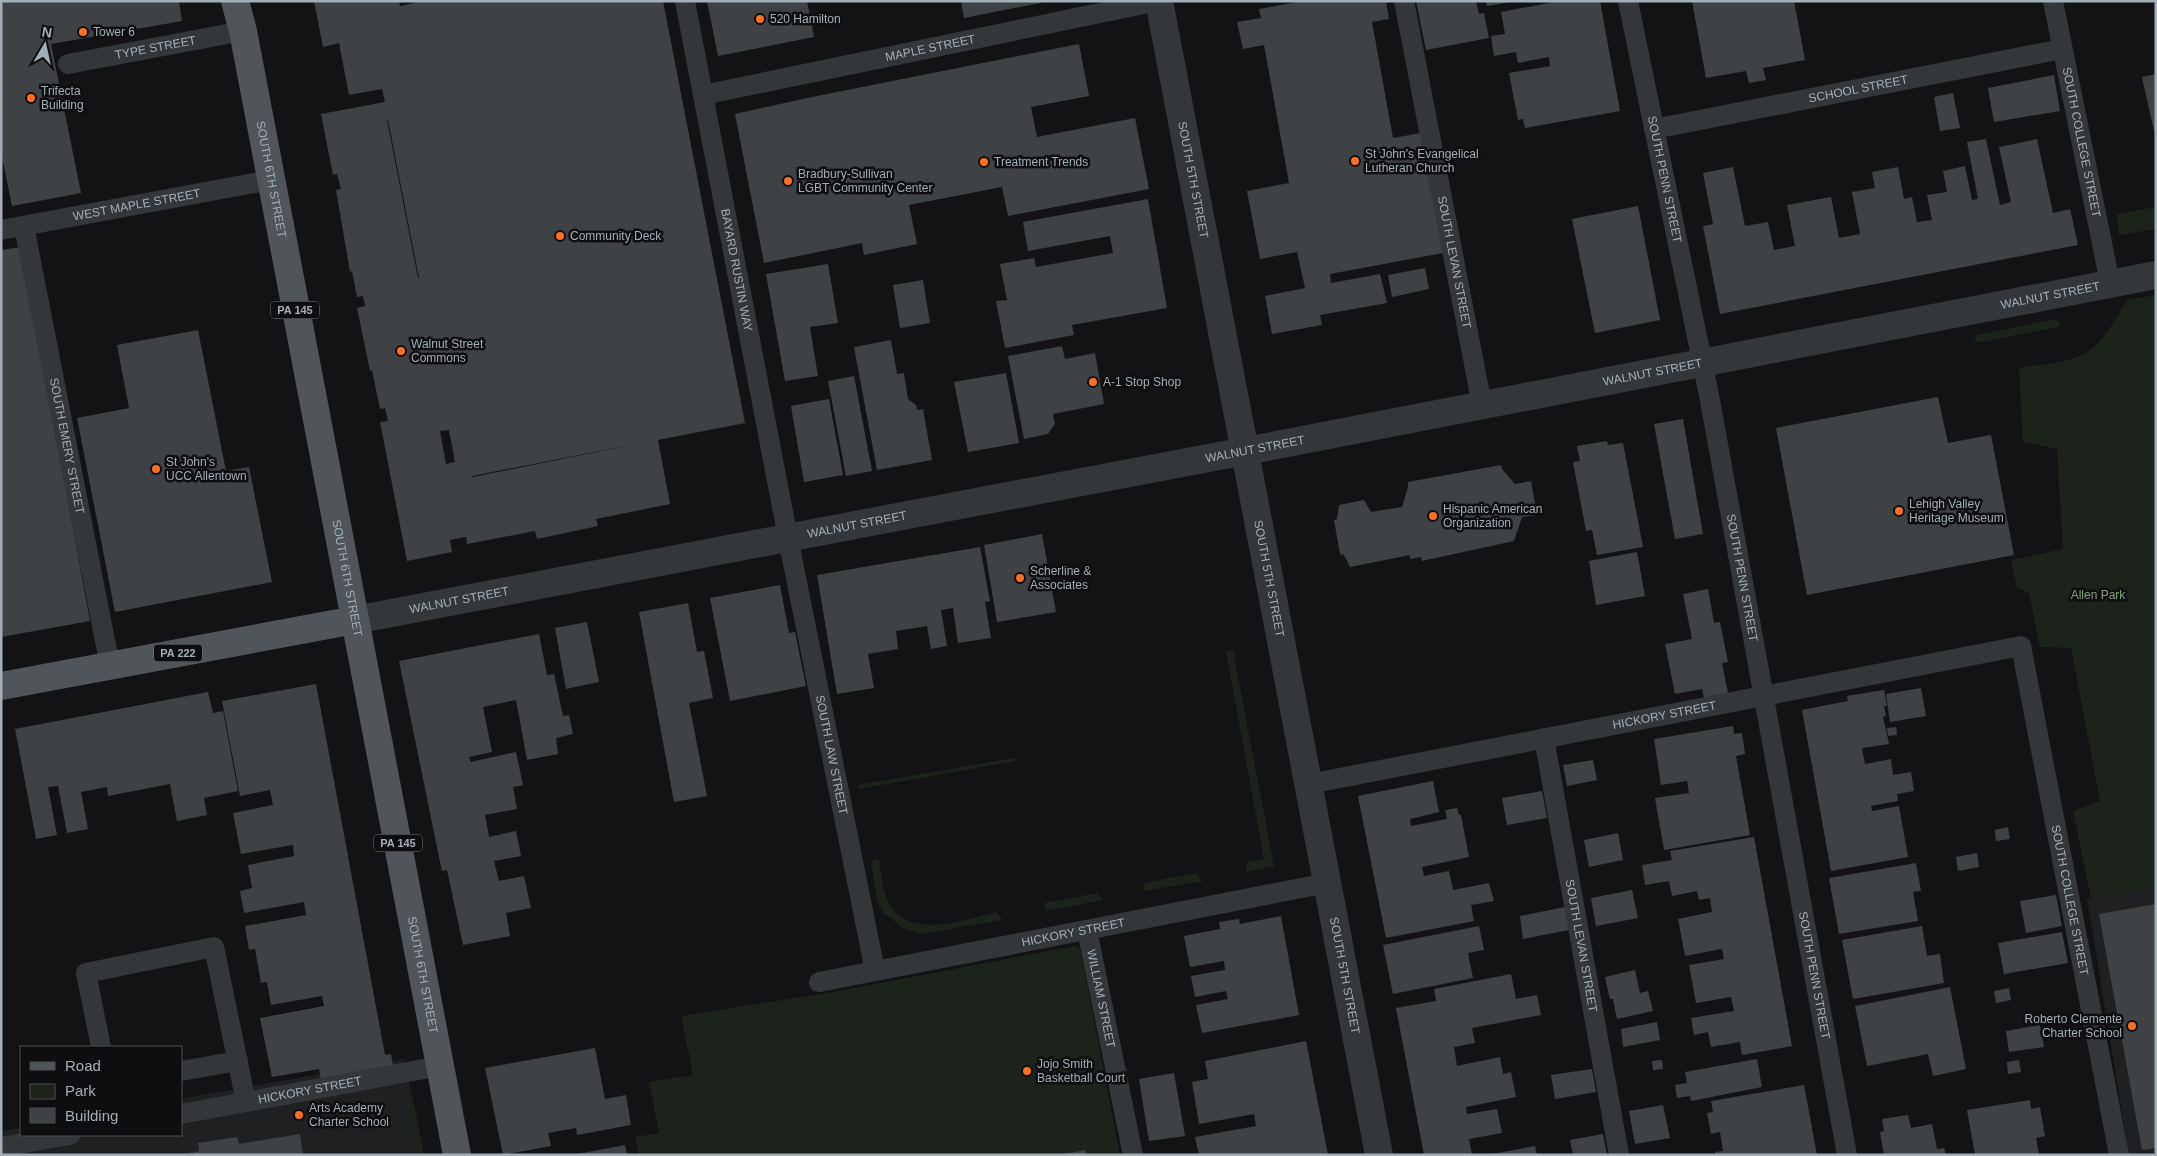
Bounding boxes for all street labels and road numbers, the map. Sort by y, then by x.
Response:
street label: MAPLE STREET [884,32,977,64]
street label: TYPE STREET [114,33,198,62]
street label: SOUTH COLLEGE STREET [2060,66,2104,219]
street label: SCHOOL STREET [1807,72,1910,106]
street label: SOUTH PENN STREET [1645,114,1685,245]
street label: SOUTH 6TH STREET [253,120,289,240]
street label: SOUTH 5TH STREET [1175,120,1211,240]
street label: WEST MAPLE STREET [72,186,202,223]
street label: SOUTH LEVAN STREET [1435,195,1474,330]
street label: BAYARD RUSTIN WAY [718,207,755,333]
street label: WALNUT STREET [1999,279,2102,312]
road number: PA 145 [271,302,319,318]
street label: WALNUT STREET [1602,356,1704,389]
street label: SOUTH EMERY STREET [47,377,87,516]
street label: WALNUT STREET [1204,433,1306,465]
street label: WALNUT STREET [806,508,909,541]
street label: SOUTH PENN STREET [1724,513,1761,643]
street label: SOUTH 6TH STREET [329,518,365,638]
street label: SOUTH 5TH STREET [1251,519,1287,639]
street label: WALNUT STREET [408,584,511,617]
road number: PA 222 [154,644,202,661]
street label: SOUTH LAW STREET [813,694,851,817]
street label: HICKORY STREET [1611,698,1718,732]
street label: SOUTH COLLEGE STREET [2049,824,2091,977]
road number: PA 145 [374,834,422,851]
street label: SOUTH LEVAN STREET [1563,878,1600,1014]
street label: SOUTH PENN STREET [1796,910,1833,1041]
street label: SOUTH 6TH STREET [405,915,441,1035]
street label: HICKORY STREET [1020,915,1127,949]
street label: SOUTH 5TH STREET [1327,916,1363,1036]
street label: WILLIAM STREET [1084,948,1118,1050]
street label: HICKORY STREET [257,1074,363,1107]

